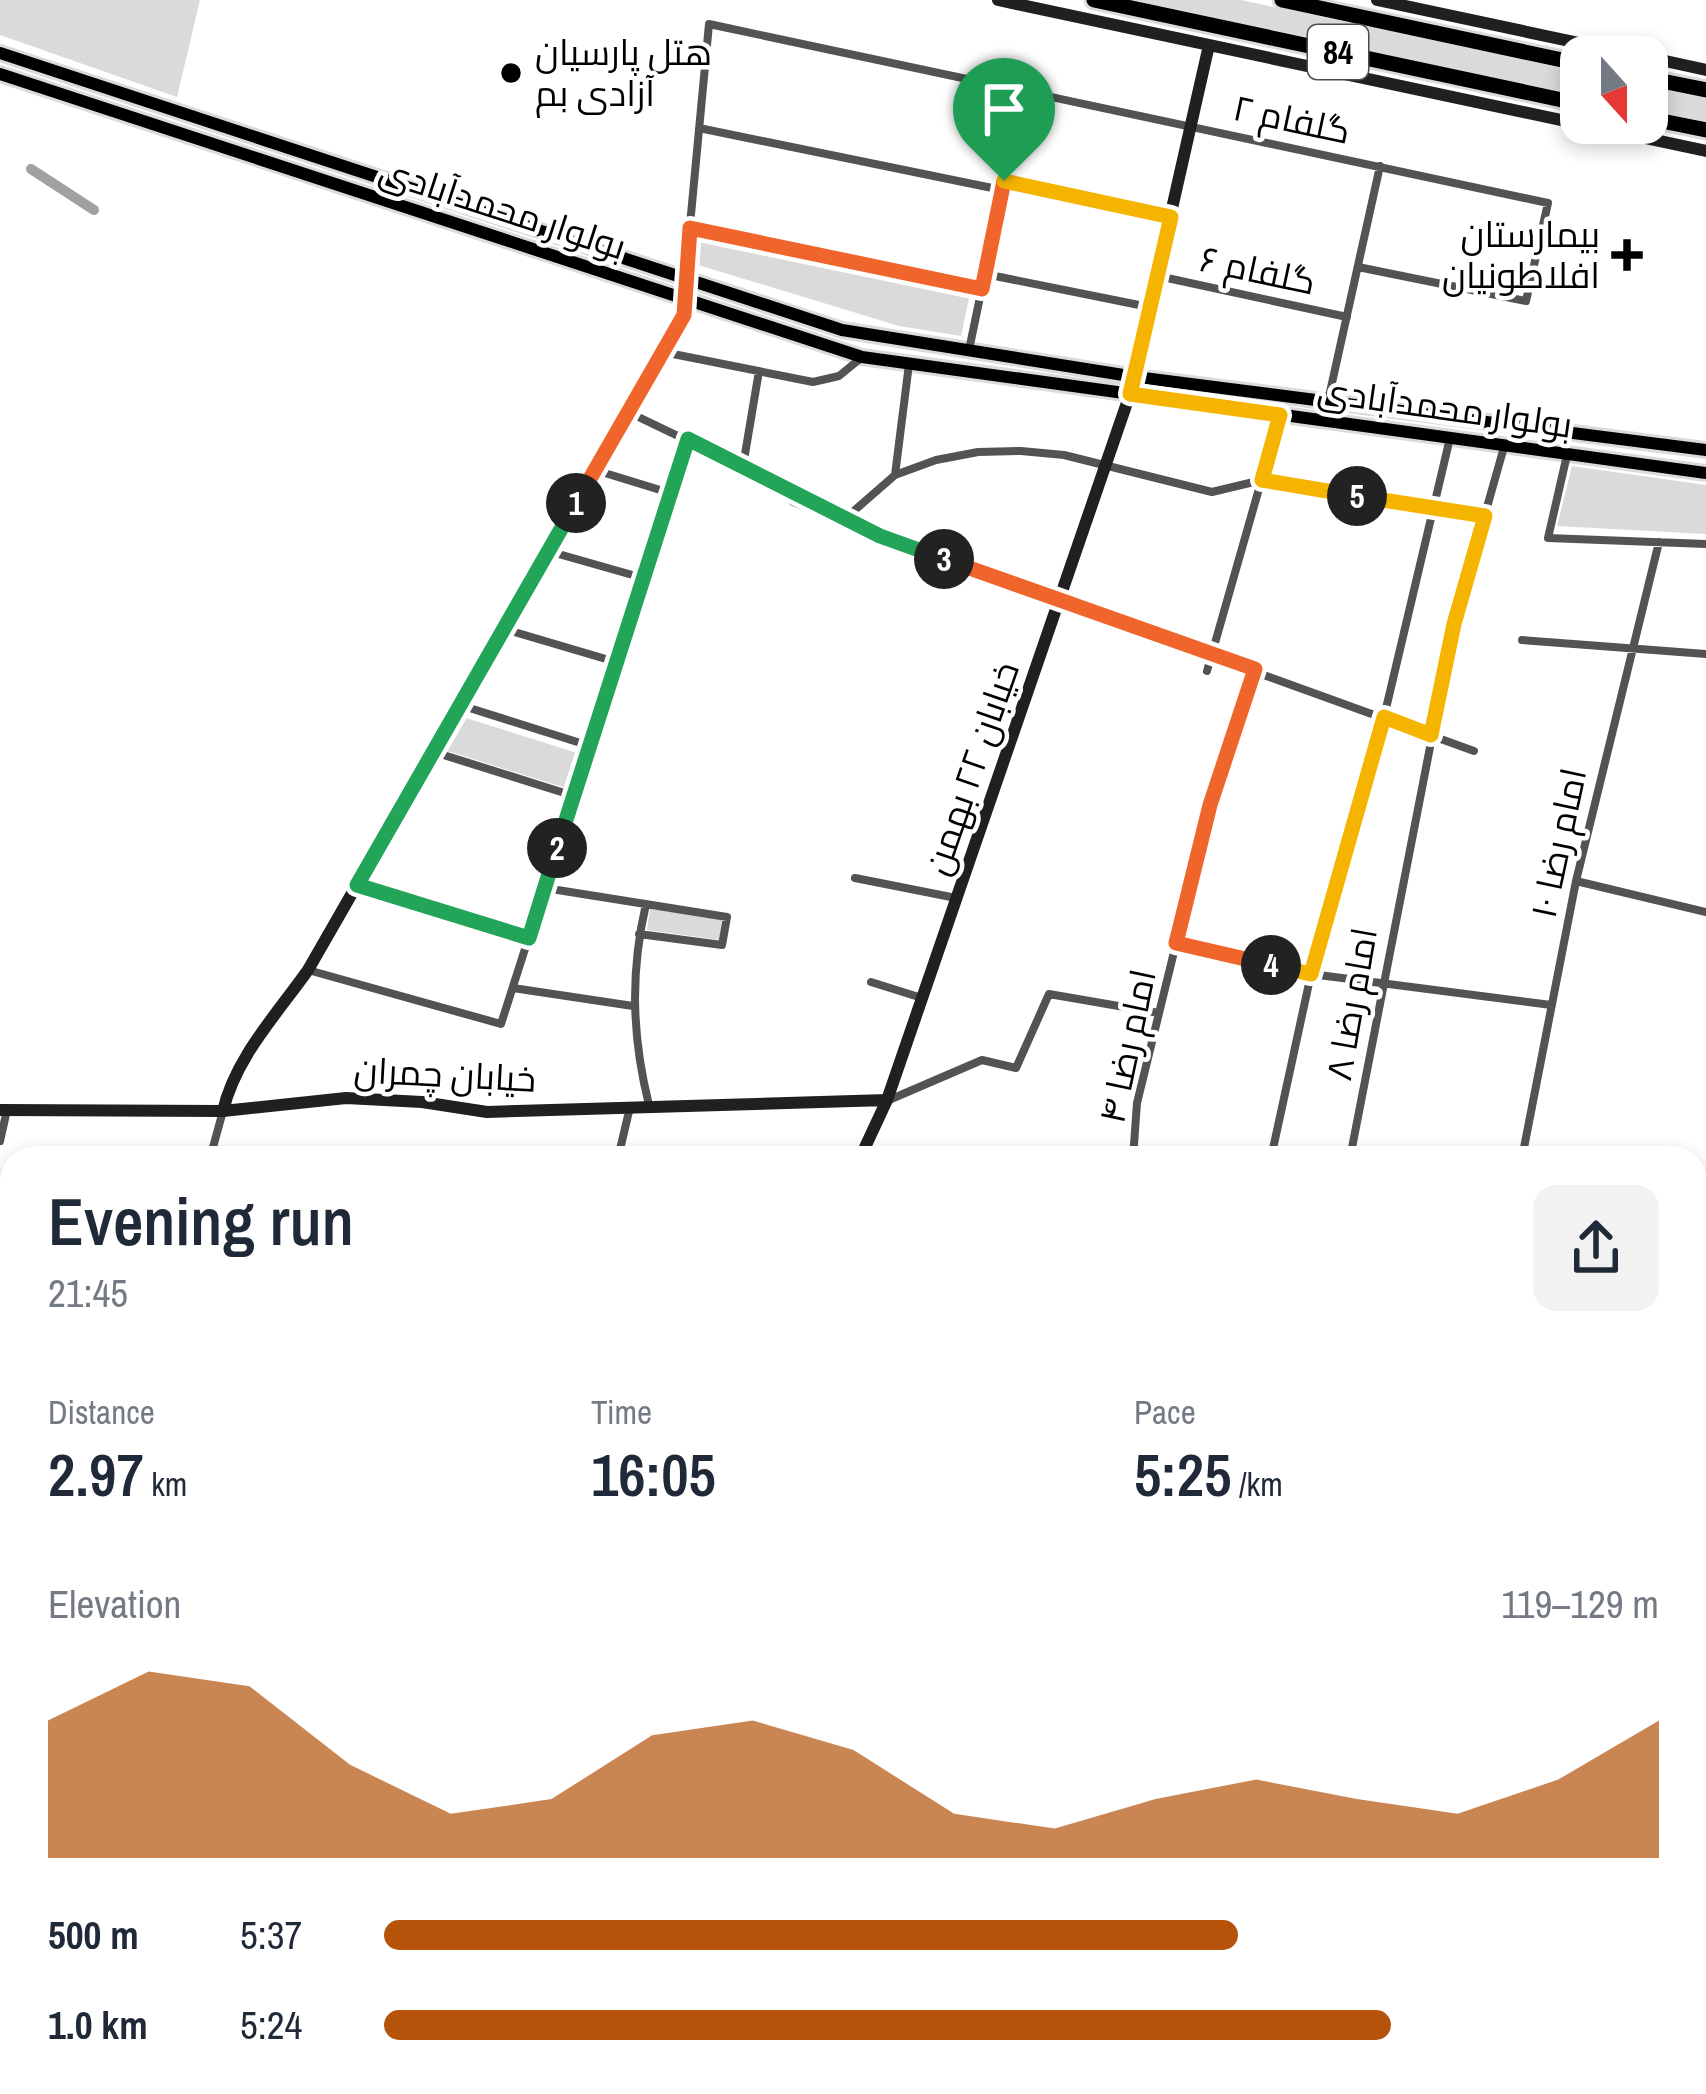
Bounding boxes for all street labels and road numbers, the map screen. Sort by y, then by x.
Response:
road number: 84 [1308,25,1368,79]
street label: گلفام ۲ [1229,83,1355,156]
street label: بولوار محمدآبادی [374,146,632,270]
street label: گلفام ۶ [1196,234,1320,307]
street label: بولوار محمدآبادی [1315,365,1575,449]
street label: خیابان ۲۲ بهمن [912,655,1030,881]
street label: امام رضا ۱۰ [1519,764,1598,923]
street label: امام رضا ۸ [1314,924,1389,1084]
street label: امام رضا ۴ [1087,965,1168,1127]
street label: خیابان چمران [353,1045,537,1103]

